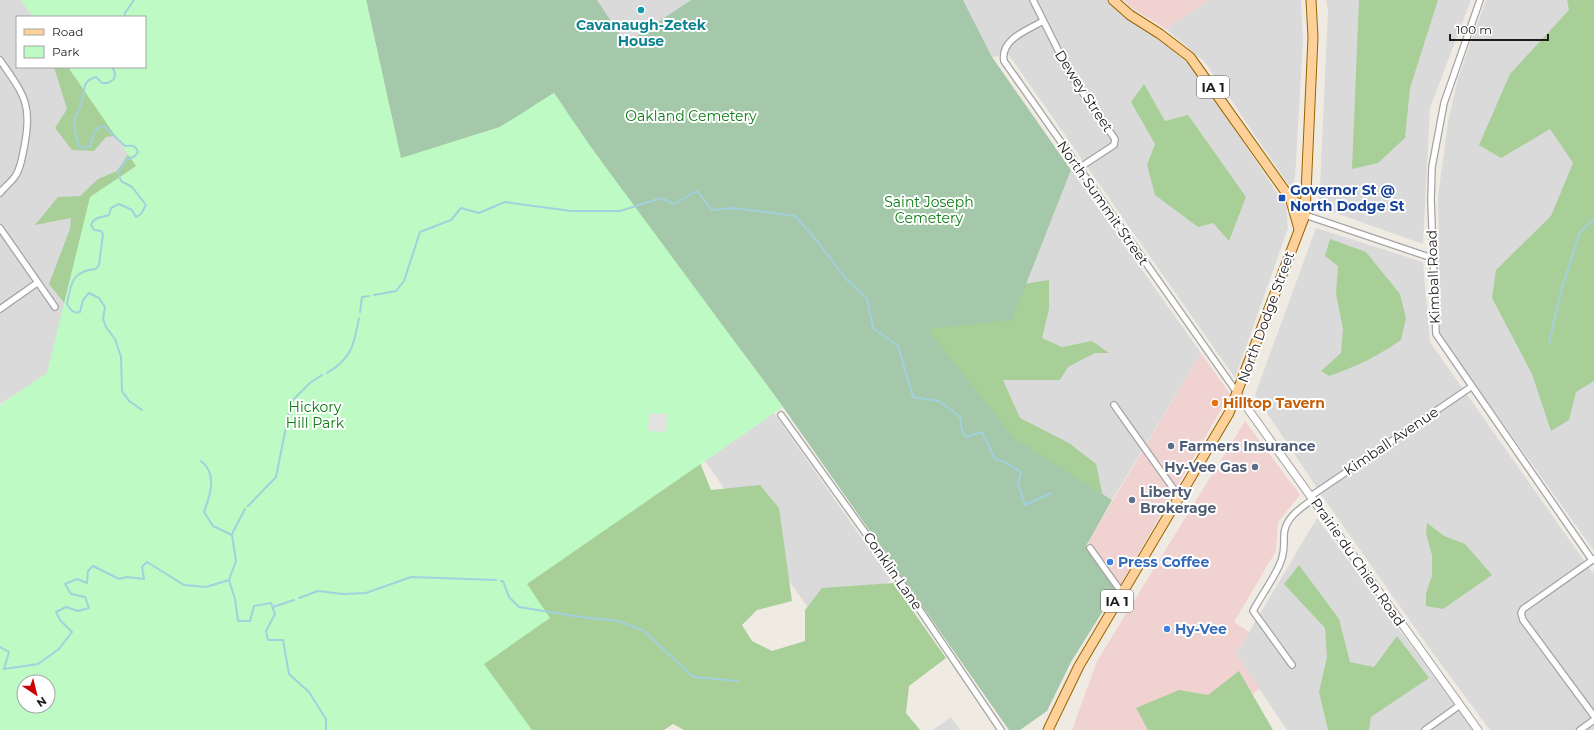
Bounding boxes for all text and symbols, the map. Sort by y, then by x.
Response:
marker: Cavanaugh-Zetek House [636,5,646,15]
legend [16,16,146,68]
place label: Cavanaugh-Zetek House [576,16,707,50]
scale bar [1450,16,1548,42]
text: 100 m [1456,22,1492,37]
text: Road [52,24,83,39]
text: Park [52,44,80,59]
street label: Dewey Street [1051,47,1117,136]
road number: IA 1 [1197,76,1229,98]
park label: Oakland Cemetery [625,107,757,125]
street label: North Summit Street [1053,137,1153,269]
place label: Governor St @ North Dodge St [1290,181,1405,215]
park label: Saint Joseph Cemetery [884,193,974,227]
marker: Governor St @ North Dodge St [1277,193,1287,203]
street label: Kimball Road [1422,230,1444,324]
street label: North Dodge Street [1234,248,1298,385]
place label: Hilltop Tavern [1223,394,1325,412]
park label: Hickory Hill Park [286,398,345,432]
marker: Hilltop Tavern [1210,398,1220,408]
street label: Kimball Avenue [1340,403,1442,479]
place label: Farmers Insurance [1179,437,1316,455]
marker: Farmers Insurance [1166,441,1176,451]
place label: Hy-Vee Gas [1164,458,1248,476]
marker: Hy-Vee Gas [1250,462,1260,472]
place label: Liberty Brokerage [1140,483,1216,517]
marker: Liberty Brokerage [1127,495,1137,505]
street label: Prairie du Chien Road [1307,495,1409,629]
street label: Conklin Lane [859,528,927,614]
place label: Press Coffee [1118,553,1209,571]
marker: Press Coffee [1105,557,1115,567]
road number: IA 1 [1101,590,1133,612]
place label: Hy-Vee [1175,620,1227,638]
marker: Hy-Vee [1162,624,1172,634]
north arrow [16,674,56,714]
text: N [34,694,49,710]

